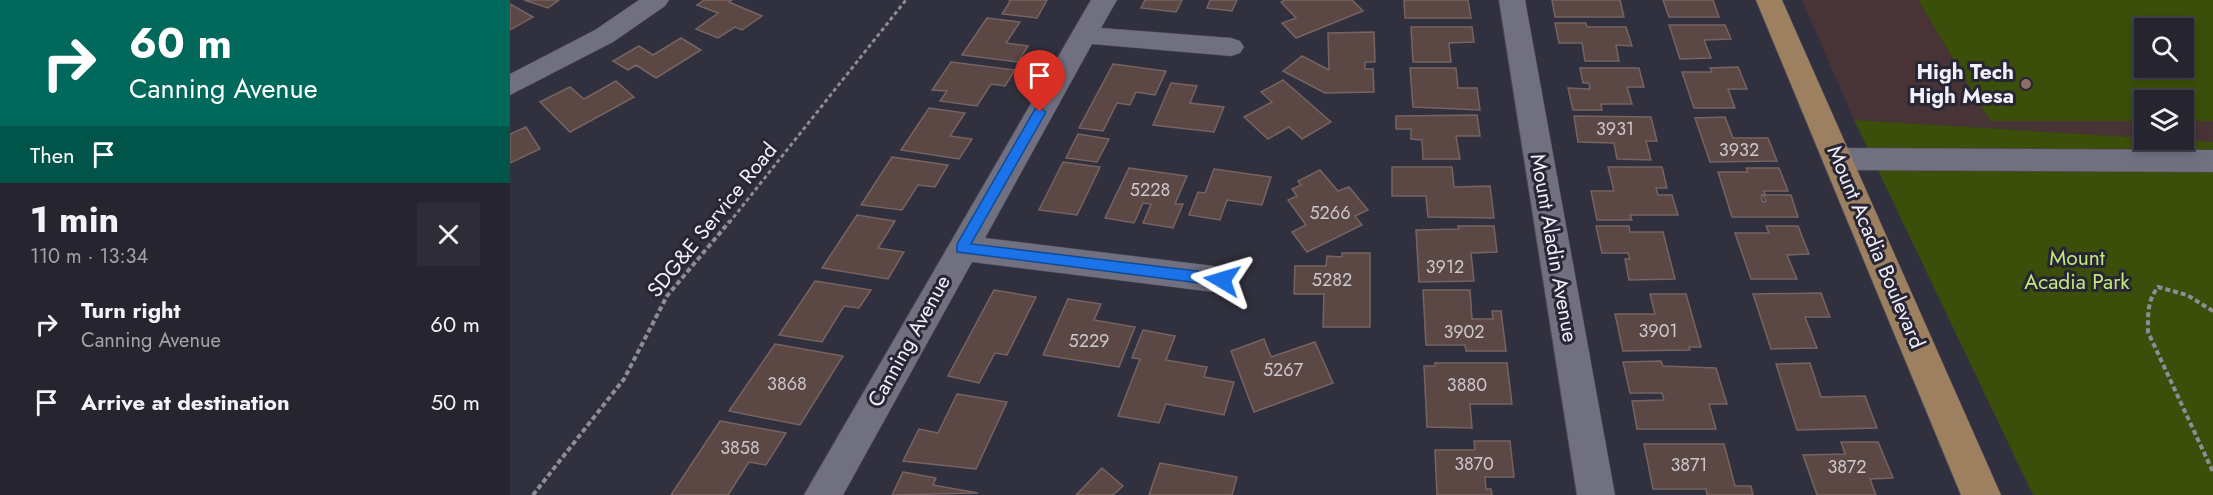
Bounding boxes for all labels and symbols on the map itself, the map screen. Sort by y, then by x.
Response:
pin [1014,50,1065,112]
place label: High Tech High Mesa [1909,57,2014,111]
marker: High Tech High Mesa [2019,77,2033,91]
house number: 3931 [1596,116,1634,142]
street label: SDG&E Service Road [640,136,784,304]
house number: 3932 [1719,137,1759,163]
street label: Mount Acadia Boulevard [1820,141,1932,353]
street label: Mount Aladin Avenue [1523,151,1585,345]
house number: 5228 [1130,177,1170,203]
house number: 5266 [1309,200,1351,226]
park label: Mount Acadia Park [2024,243,2130,297]
position arrow [1190,248,1254,312]
house number: 3912 [1426,254,1464,280]
house number: 5282 [1312,267,1352,293]
street label: Canning Avenue [860,269,958,412]
house number: 3901 [1638,318,1678,344]
house number: 3902 [1443,319,1485,345]
house number: 5229 [1068,328,1110,354]
house number: 5267 [1263,357,1304,383]
house number: 3868 [767,371,807,397]
house number: 3880 [1447,372,1487,398]
house number: 3858 [720,435,760,461]
house number: 3870 [1454,451,1494,477]
house number: 3871 [1671,452,1707,478]
house number: 3872 [1827,454,1867,480]

